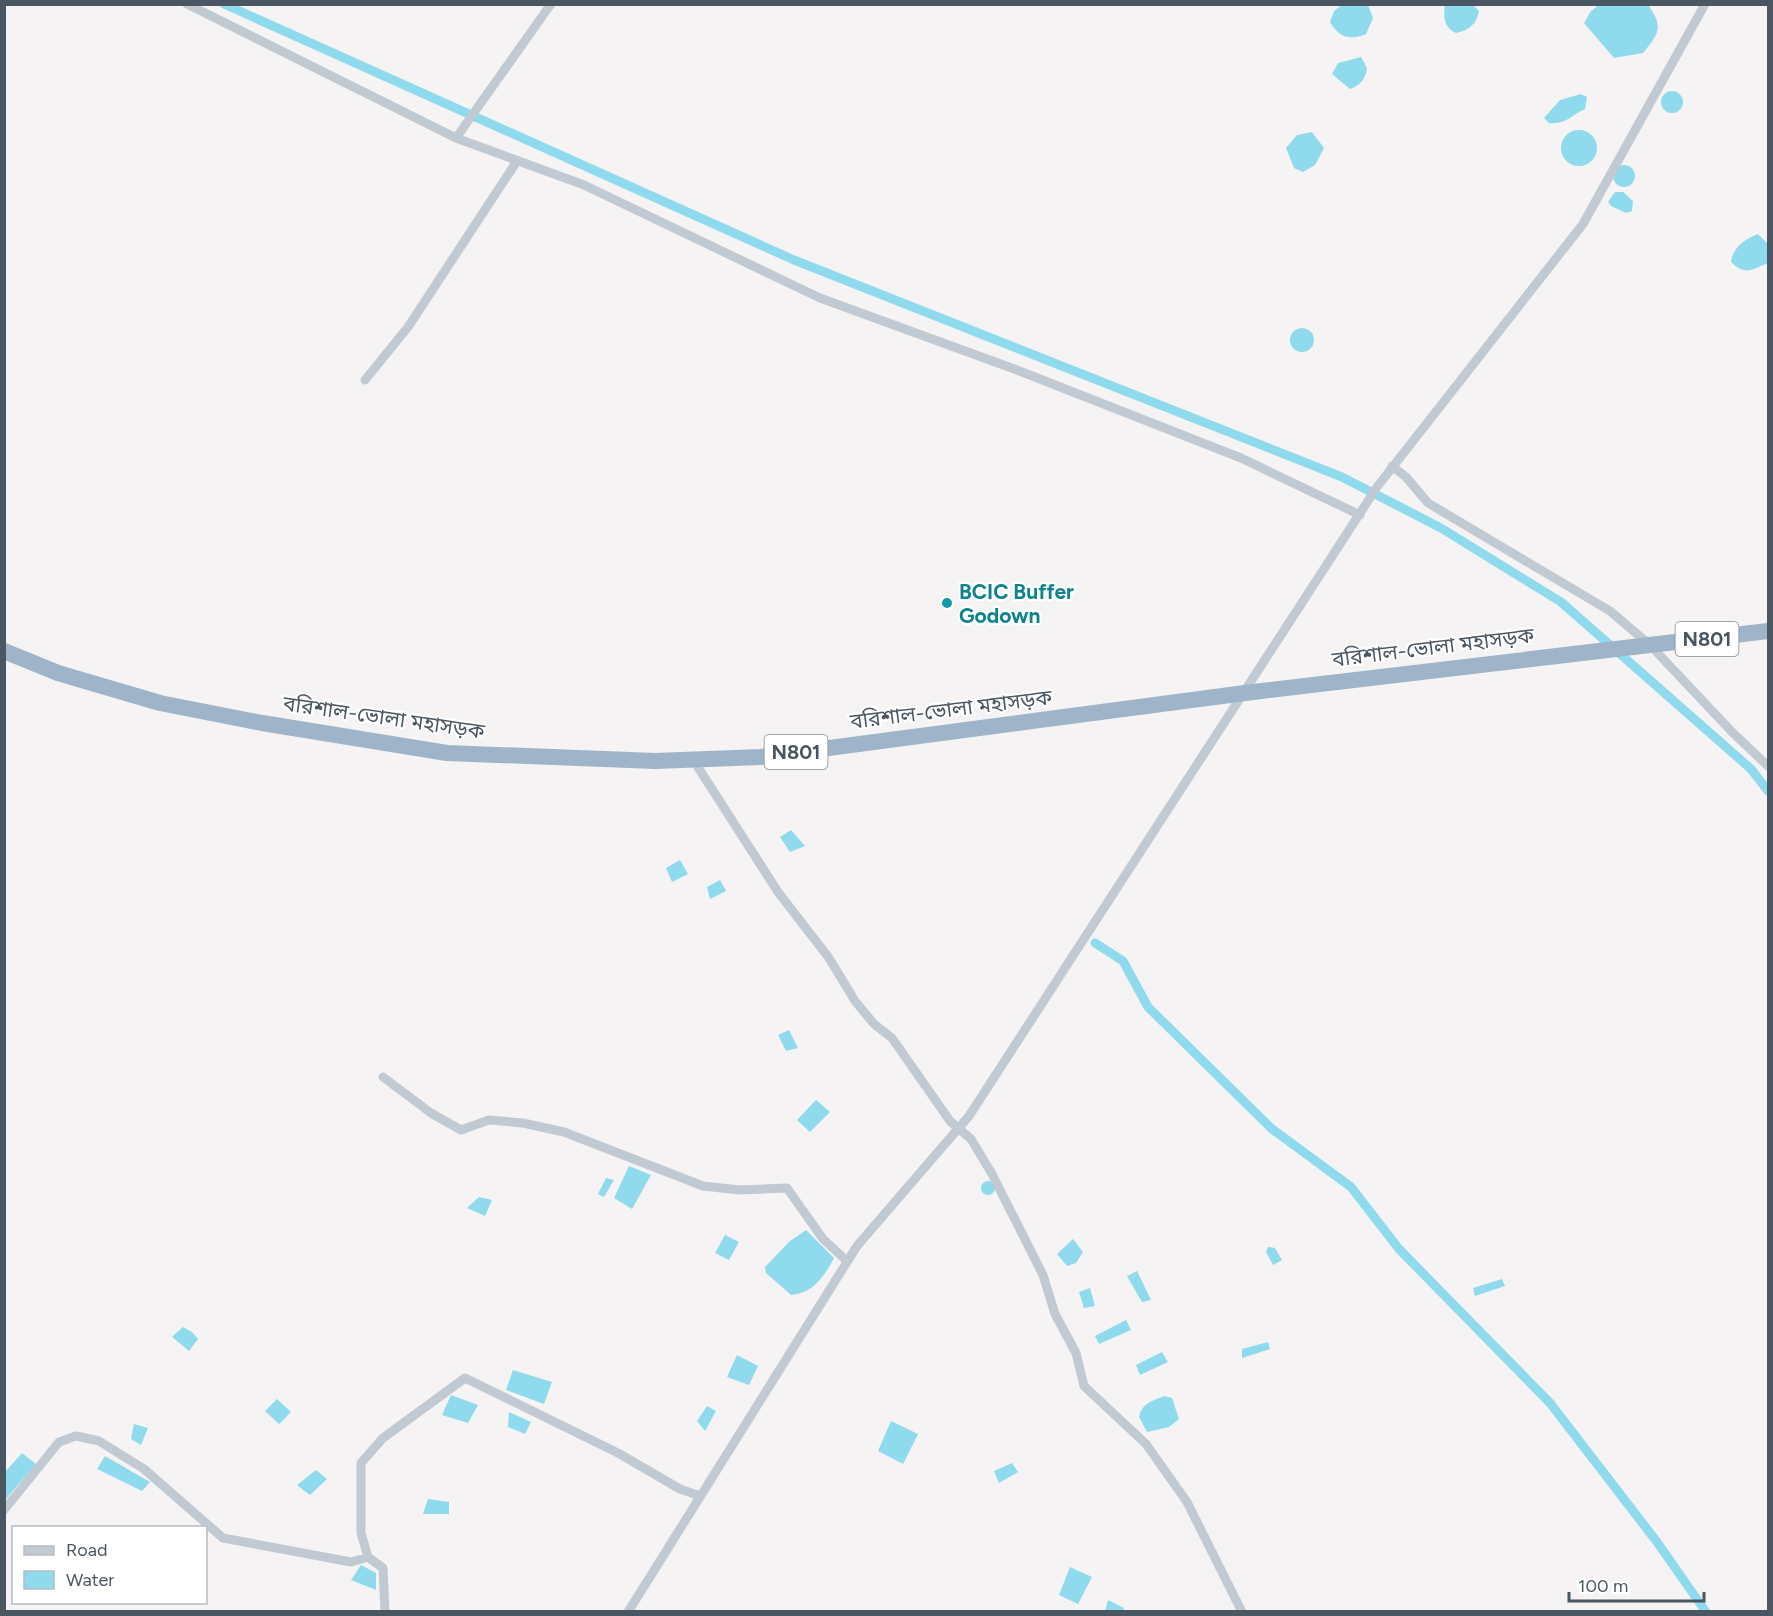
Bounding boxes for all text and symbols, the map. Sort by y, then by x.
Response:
place label: BCIC Buffer Godown [959,579,1074,628]
marker: BCIC Buffer Godown [940,596,954,610]
street label: বরিশাল-ভোলা মহাসড়ক [1330,622,1536,672]
road number: N801 [1676,622,1738,656]
street label: বরিশাল-ভোলা মহাসড়ক [848,684,1054,734]
street label: বরিশাল-ভোলা মহাসড়ক [281,690,487,744]
road number: N801 [764,735,828,769]
legend [12,1526,207,1604]
text: Road [66,1539,107,1561]
scale bar [1569,1565,1704,1603]
text: Water [66,1569,114,1591]
text: 100 m [1578,1575,1628,1597]

